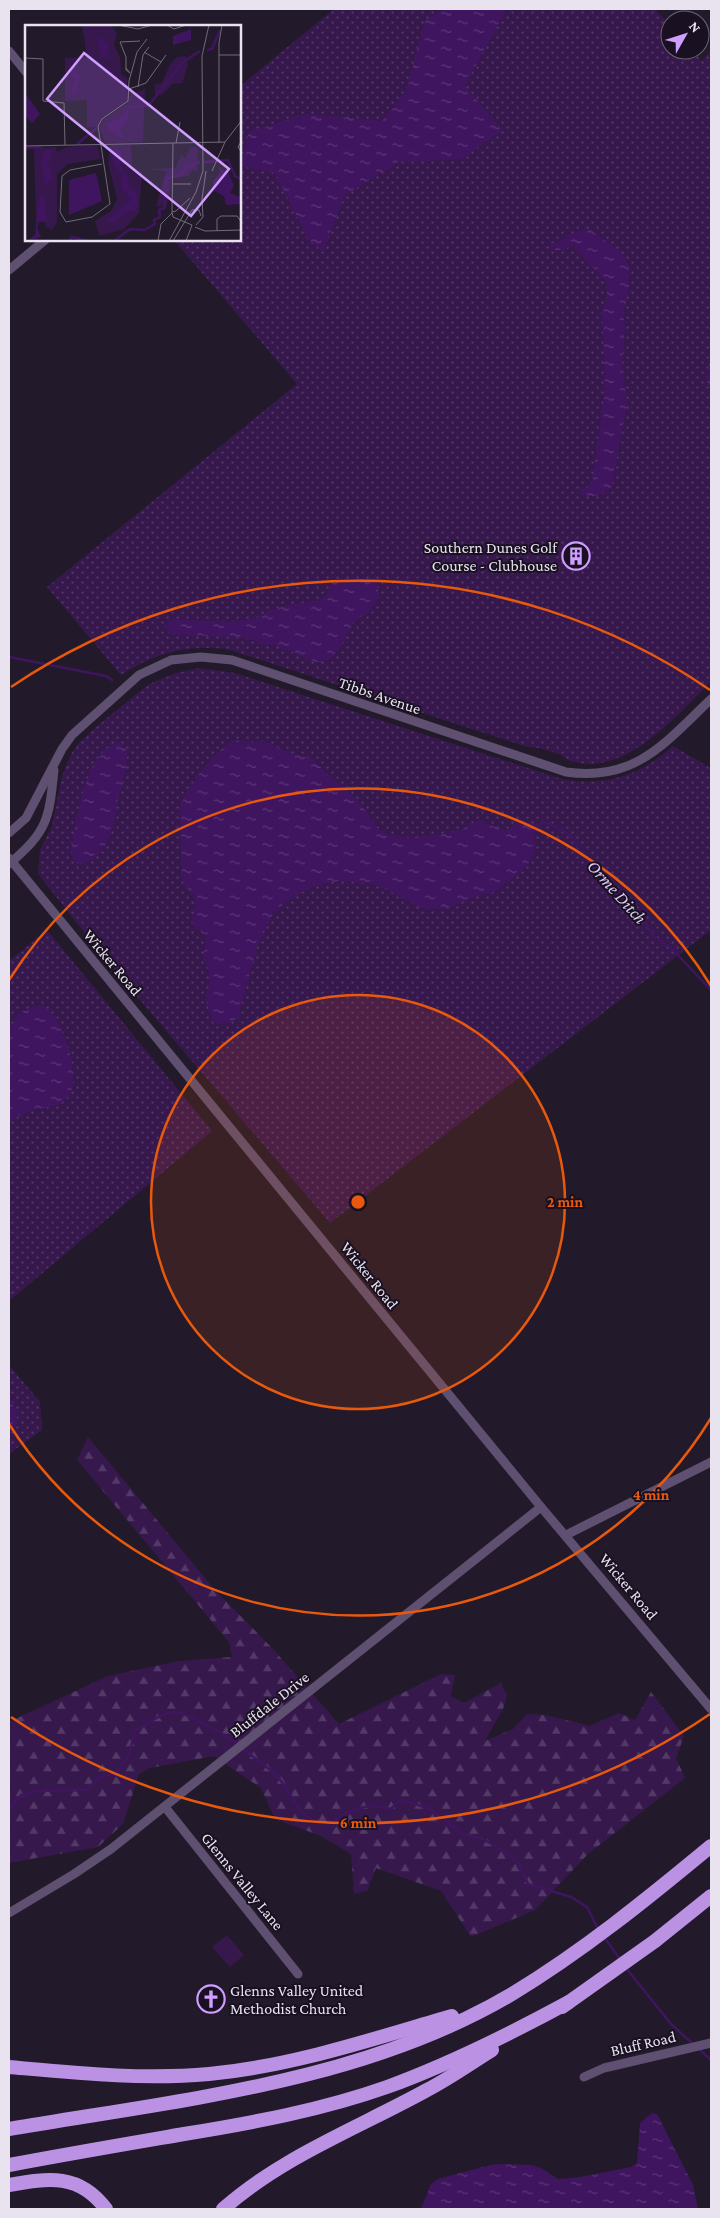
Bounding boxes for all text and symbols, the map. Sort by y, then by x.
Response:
north arrow [660,10,710,60]
text: N [686,18,705,36]
inset map [25,25,241,241]
place label: Southern Dunes Golf Course - Clubhouse [424,539,558,574]
building icon: Southern Dunes Golf Course - Clubhouse [561,541,591,571]
street label: Tibbs Avenue [337,673,423,717]
water label: Orme Ditch [583,856,651,928]
street label: Wicker Road [80,926,145,999]
centre of rings [349,1193,367,1211]
text: 2 min [547,1194,583,1210]
street label: Wicker Road [338,1239,402,1313]
text: 4 min [633,1487,670,1503]
street label: Wicker Road [596,1550,661,1623]
street label: Bluffdale Drive [226,1668,312,1741]
text: 6 min [340,1815,377,1831]
street label: Glenns Valley Lane [197,1829,287,1934]
place label: Glenns Valley United Methodist Church [230,1982,364,2017]
church icon: Glenns Valley United Methodist Church [196,1984,226,2014]
street label: Bluff Road [609,2028,678,2059]

